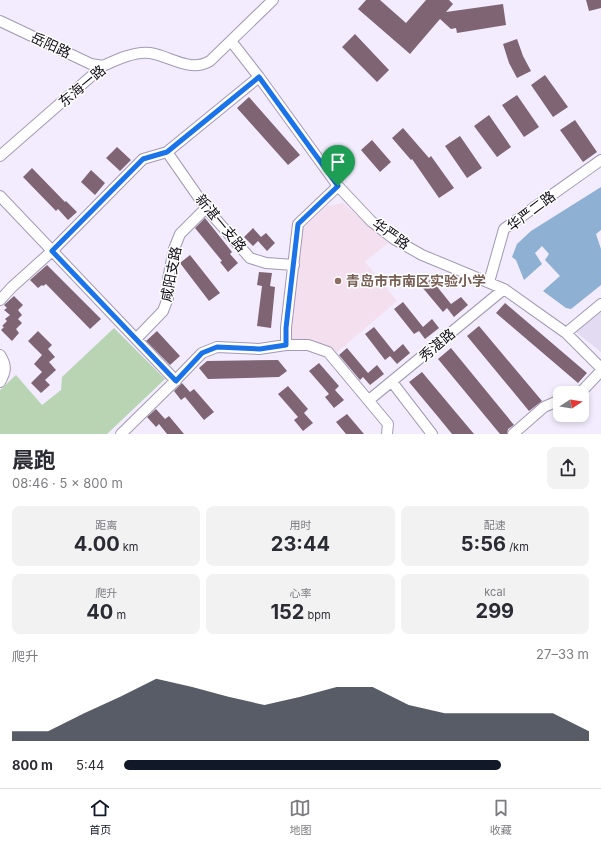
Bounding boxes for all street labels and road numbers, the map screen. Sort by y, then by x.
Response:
street label: 岳阳路 [29,28,74,61]
street label: 东海一路 [55,61,109,110]
street label: 华严二路 [503,187,558,234]
street label: 新湛一支路 [192,190,250,255]
street label: 华严路 [369,215,413,253]
street label: 咸阳支路 [157,245,184,303]
street label: 秀湛路 [415,325,458,365]

